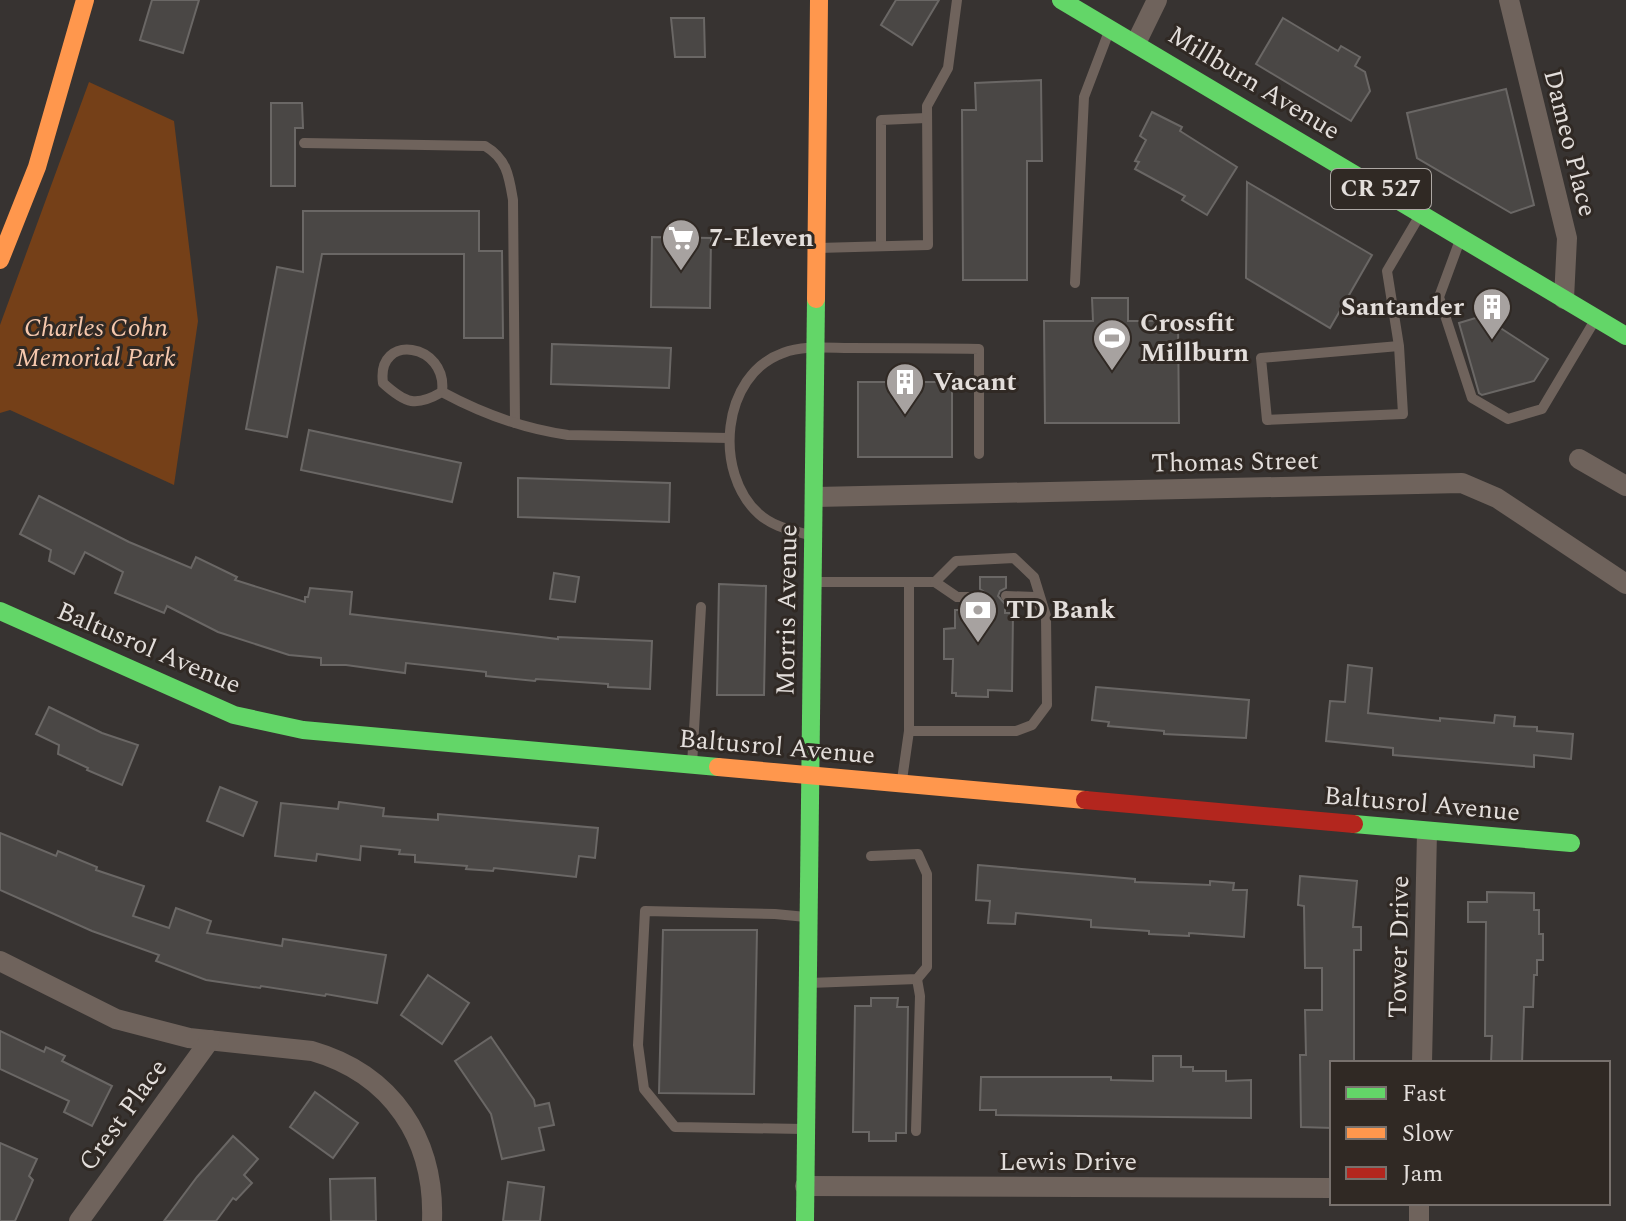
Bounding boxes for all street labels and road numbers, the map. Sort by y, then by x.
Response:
street label: Millburn Avenue [1160,16,1348,150]
street label: Dameo Place [1532,65,1608,221]
road number: CR 527 [1331,169,1431,209]
street label: Thomas Street [1151,441,1319,483]
street label: Morris Avenue [766,524,808,696]
street label: Baltusrol Avenue [51,591,247,705]
street label: Baltusrol Avenue [677,719,877,775]
street label: Baltusrol Avenue [1322,776,1522,832]
street label: Tower Drive [1378,875,1420,1019]
street label: Crest Place [68,1050,178,1180]
street label: Lewis Drive [999,1142,1137,1182]

